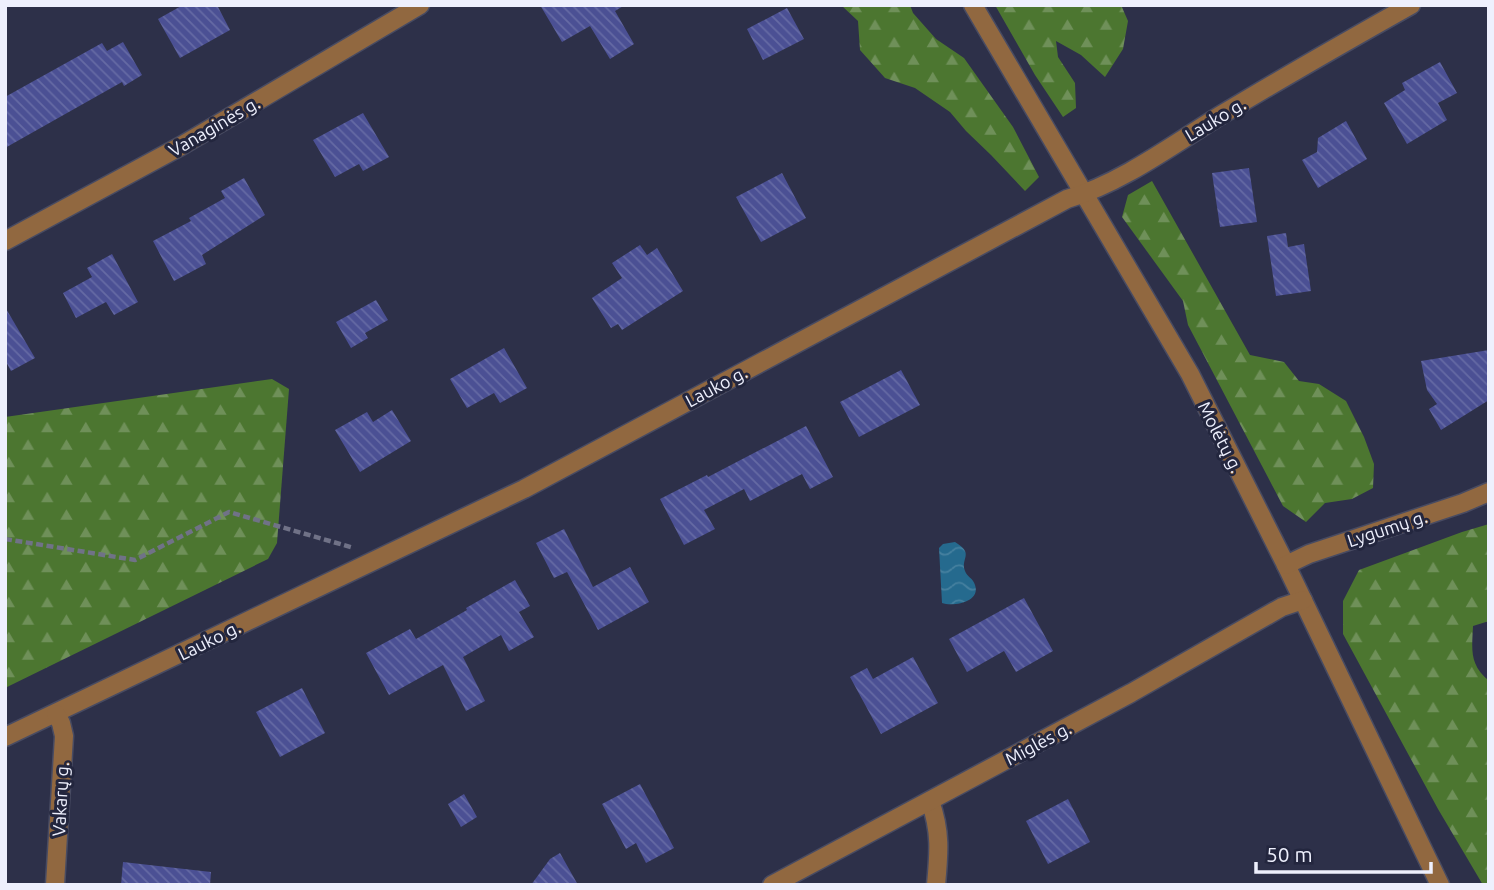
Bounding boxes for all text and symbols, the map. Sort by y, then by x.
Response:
street label: Vanaginės g. [165,92,263,160]
street label: Lauko g. [1181,93,1249,145]
street label: Lauko g. [682,361,750,411]
street label: Molėtų g. [1195,398,1247,476]
street label: Lygumų g. [1344,506,1430,550]
street label: Lauko g. [175,616,243,664]
street label: Miglės g. [1002,717,1074,769]
street label: Vakarų g. [48,761,72,837]
scale bar [1256,830,1431,874]
text: 50 m [1266,842,1313,866]

